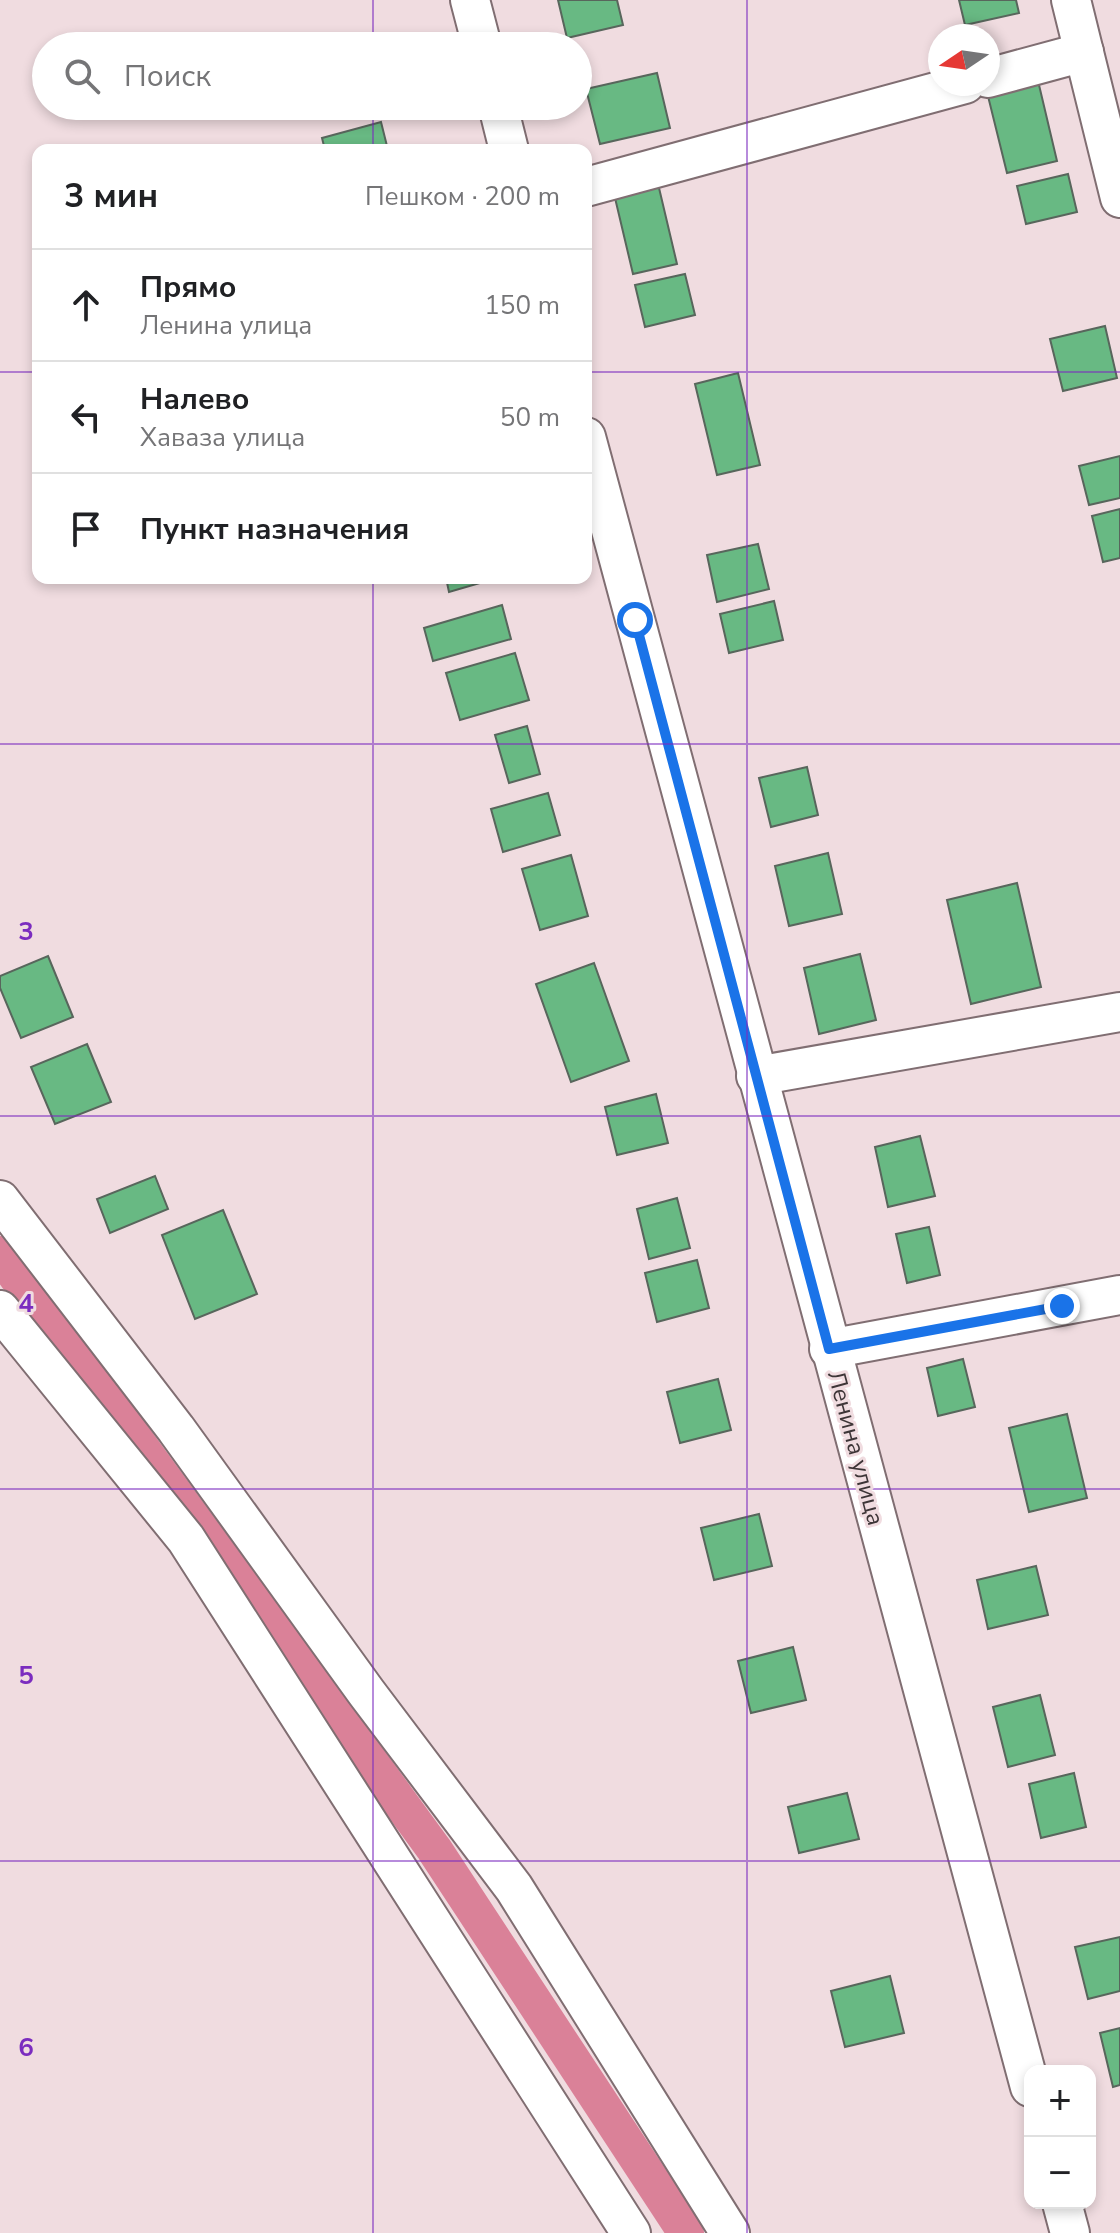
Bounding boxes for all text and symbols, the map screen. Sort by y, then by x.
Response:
north arrow [928,24,1000,96]
search box [32,32,592,120]
icon: search [60,54,104,98]
text: Поиск [124,56,211,97]
text: 3 мин [64,173,158,219]
text: Пешком · 200 m [365,179,560,214]
text: Прямо [140,267,237,308]
icon: ahead [64,283,108,327]
text: 150 m [484,288,560,323]
text: Ленина улица [140,308,312,343]
text: Налево [140,379,249,420]
icon: left [64,395,108,439]
text: 50 m [500,400,560,435]
text: Хаваза улица [140,420,305,455]
icon: arrive [64,507,108,551]
text: Пункт назначения [140,509,409,550]
route start [617,602,653,638]
text: 3 [18,914,34,949]
text: 4 [18,1286,34,1321]
route end [1044,1288,1080,1324]
street label: Ленина улица [820,1367,892,1529]
text: 5 [18,1658,34,1693]
text: 6 [18,2030,34,2065]
map controls [1024,2065,1096,2209]
button: + [1024,2065,1096,2137]
button: − [1024,2137,1096,2209]

